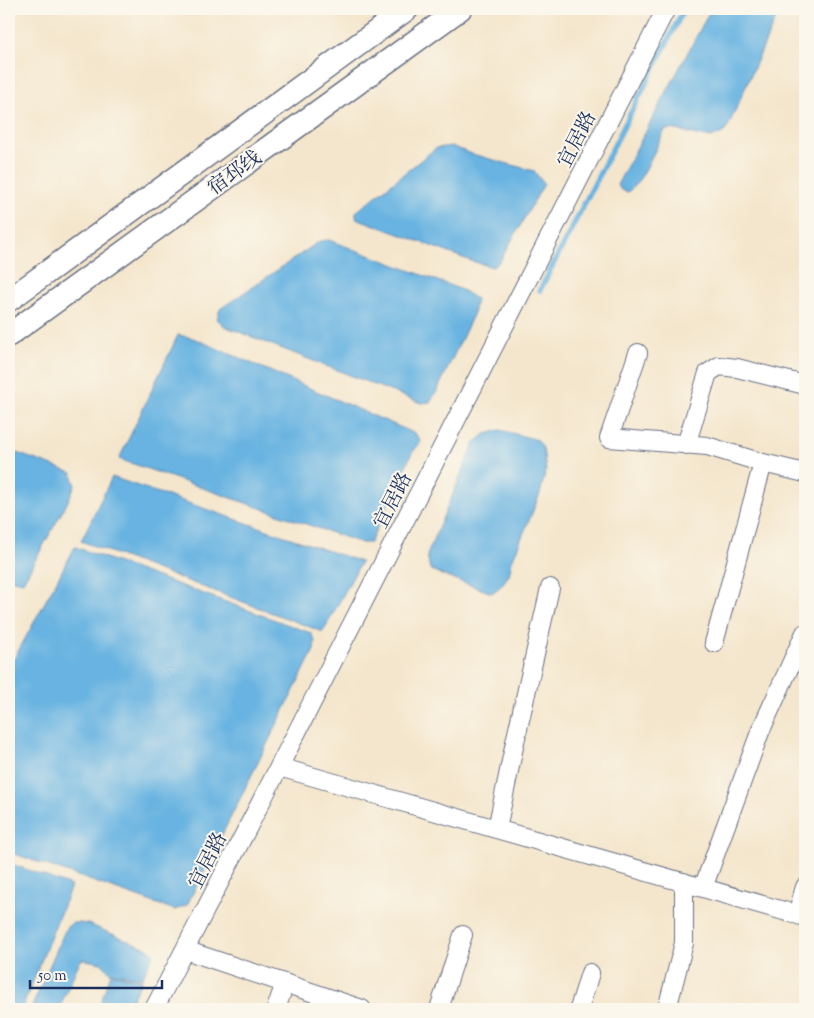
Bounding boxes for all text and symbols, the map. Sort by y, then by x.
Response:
street label: 宜居路 [552,107,605,173]
street label: 宿邳线 [203,145,268,203]
street label: 宜居路 [368,468,421,534]
street label: 宜居路 [183,828,236,894]
scale bar [30,958,162,990]
text: 50 m [37,966,67,987]

